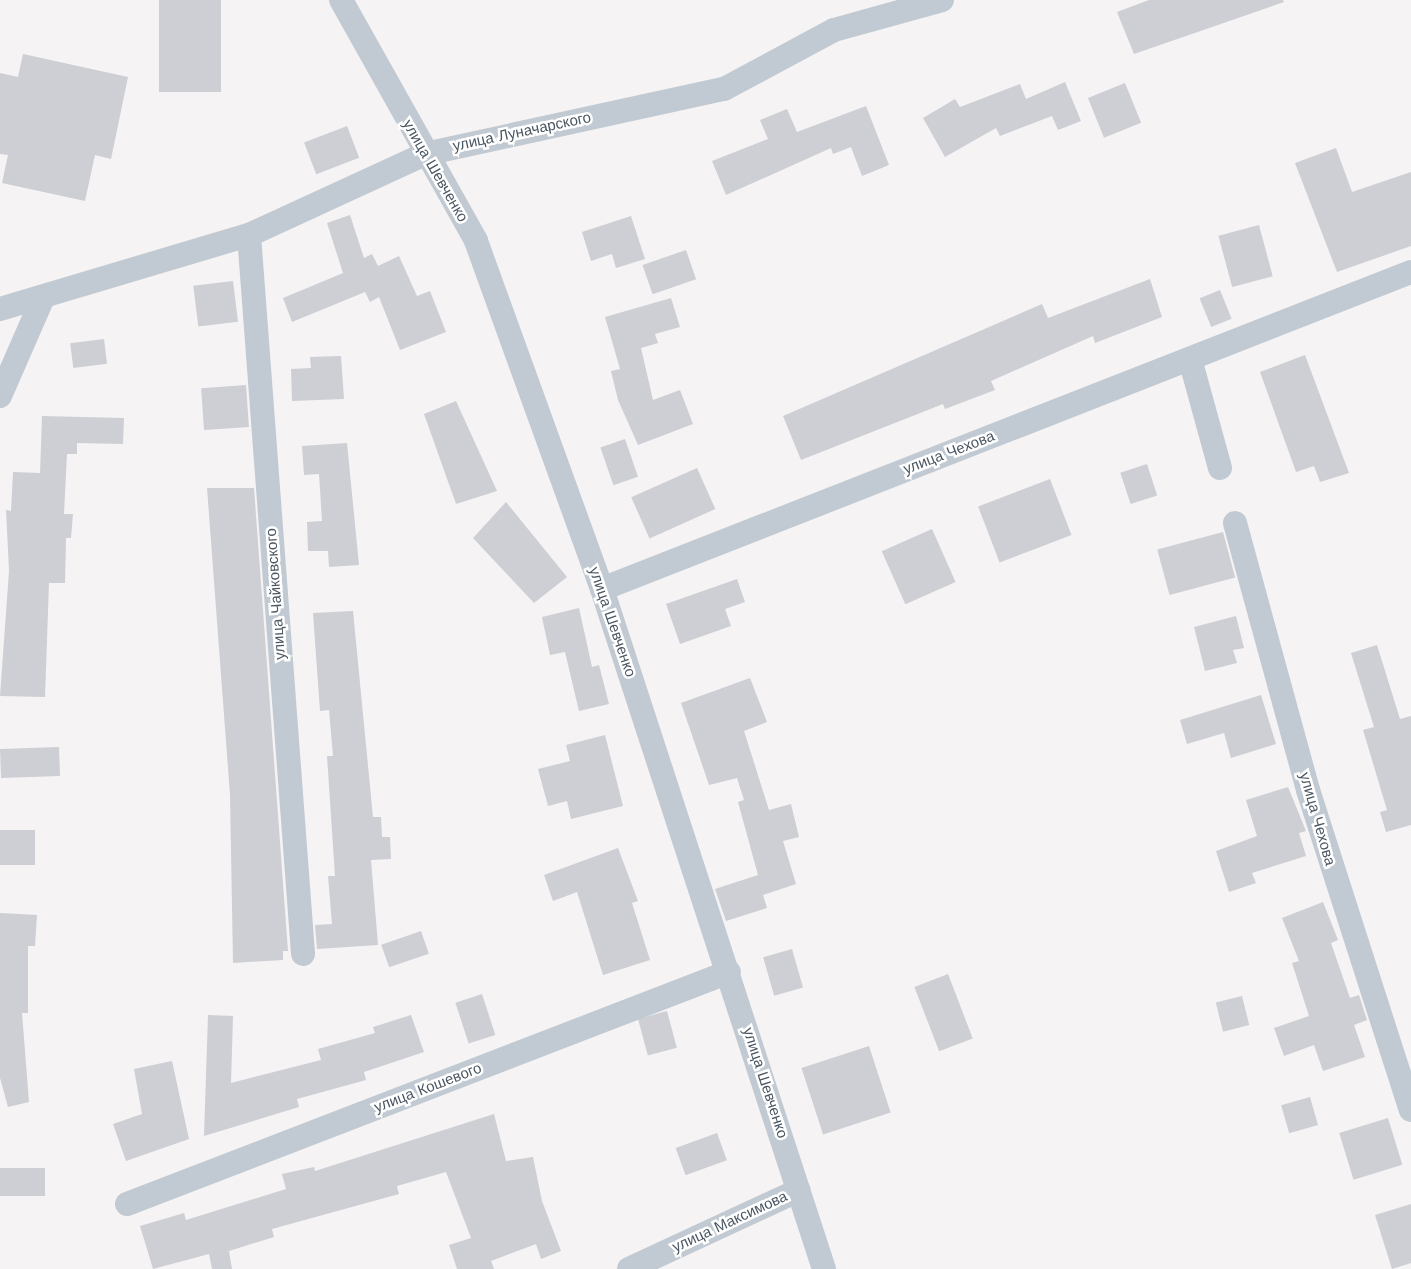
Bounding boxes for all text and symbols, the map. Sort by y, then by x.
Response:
street label: улица Луначарского [451,109,593,155]
street label: улица Шевченко [398,117,472,225]
street label: улица Чехова [901,427,997,479]
street label: улица Чайковского [262,528,290,660]
street label: улица Шевченко [585,565,639,679]
street label: улица Чехова [1295,770,1339,868]
street label: улица Шевченко [739,1025,791,1141]
street label: улица Кошевого [372,1059,484,1117]
street label: улица Максимова [670,1187,790,1257]

